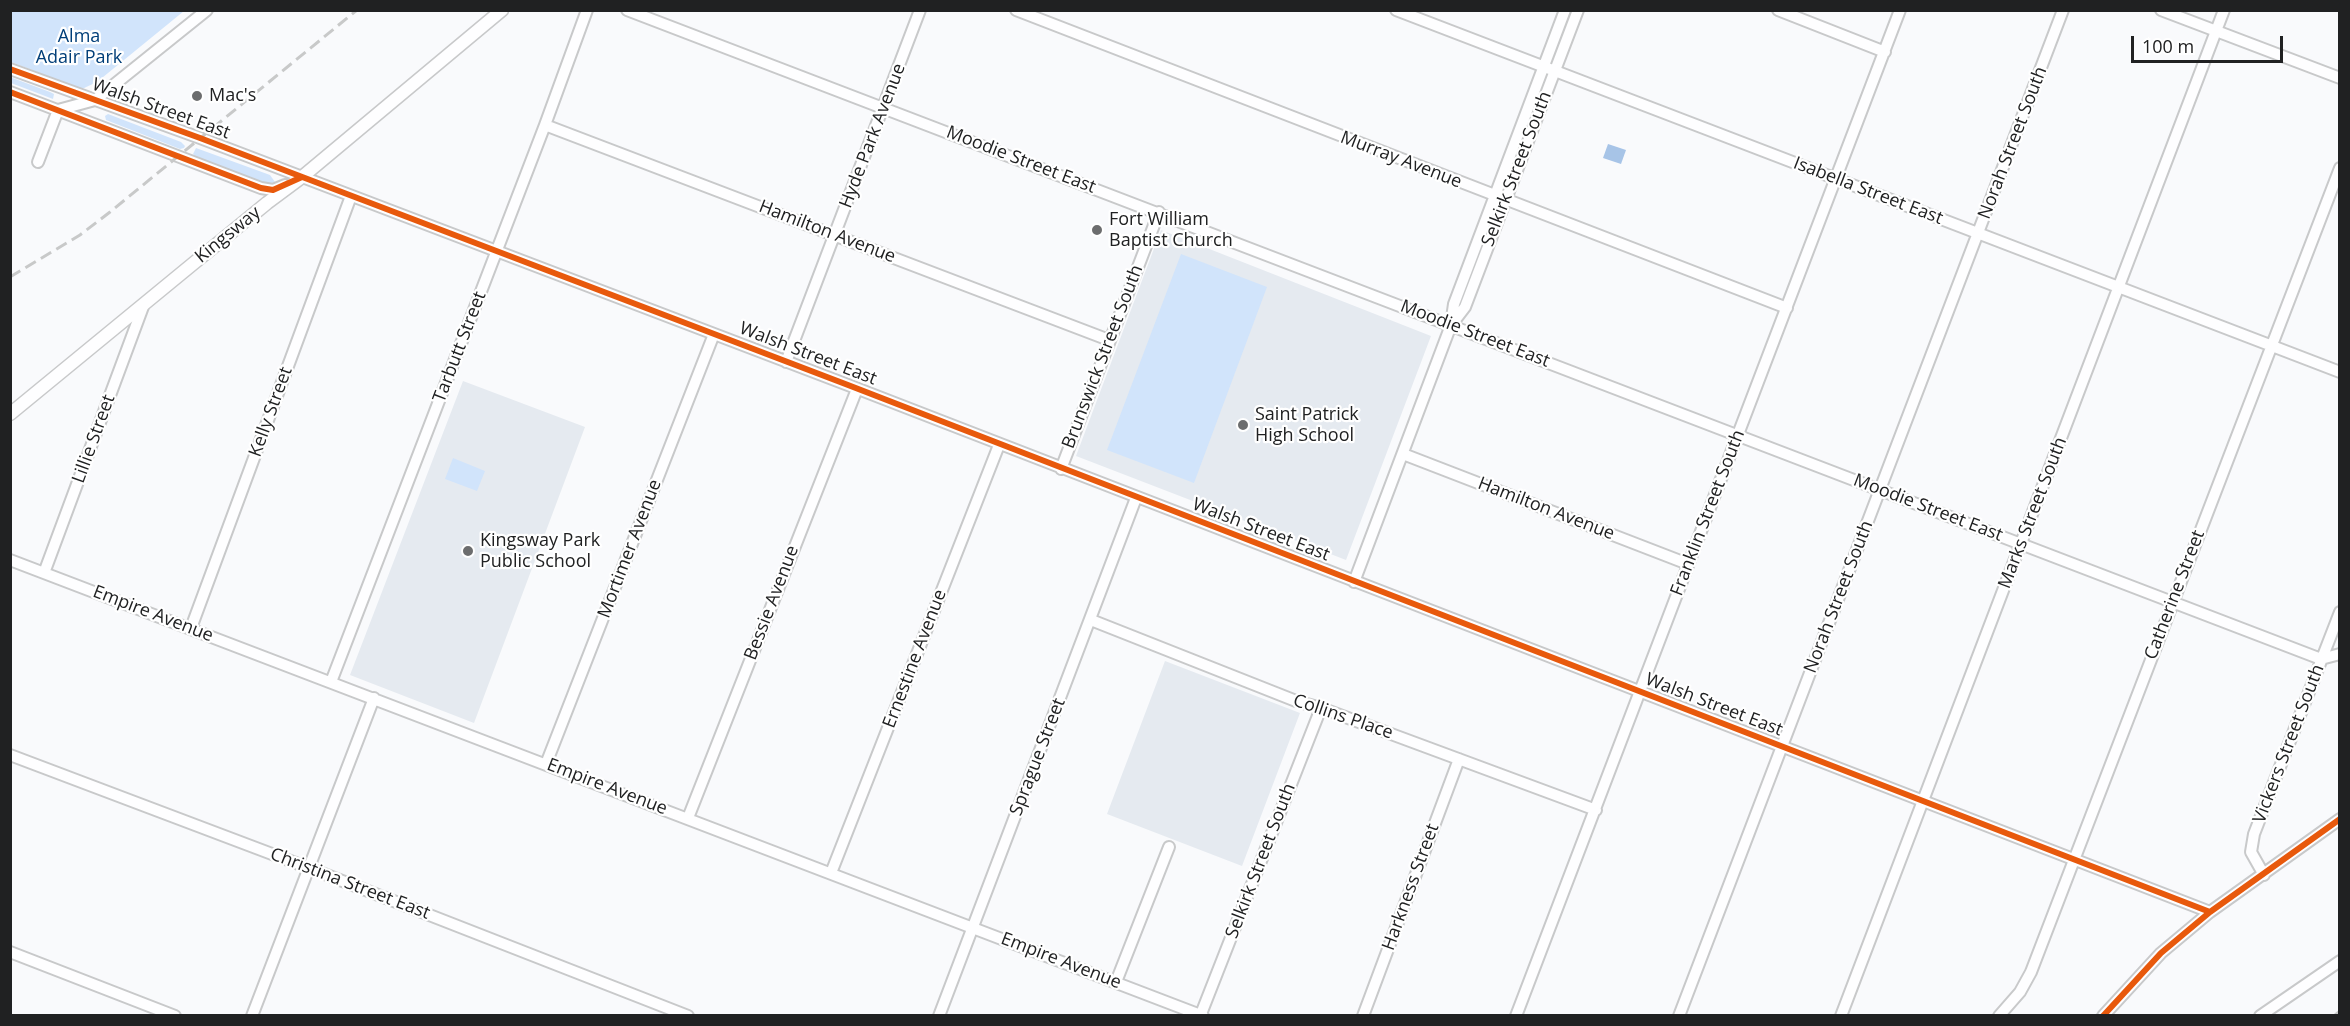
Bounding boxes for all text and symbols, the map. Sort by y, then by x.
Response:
scale bar [2134,24,2286,62]
park label: Alma Adair Park [36,26,122,68]
text: 100 m [2142,34,2194,58]
street label: Hyde Park Avenue [835,61,911,211]
street label: Norah Street South [1974,64,2052,222]
street label: Walsh Street East [89,74,233,144]
place label: Mac's [209,85,256,107]
marker: Mac's [190,89,204,103]
street label: Selkirk Street South [1478,89,1556,249]
street label: Moodie Street East [943,122,1099,198]
street label: Murray Avenue [1337,127,1465,193]
street label: Isabella Street East [1790,153,1946,229]
street label: Hamilton Avenue [756,196,898,268]
street label: Kingsway [191,202,265,268]
place label: Fort William Baptist Church [1109,209,1233,252]
marker: Fort William Baptist Church [1090,223,1104,237]
street label: Brunswick Street South [1058,262,1148,452]
street label: Tarbutt Street [429,288,491,406]
street label: Moodie Street East [1397,296,1553,372]
street label: Walsh Street East [736,318,880,390]
street label: Kelly Street [245,364,297,460]
street label: Lillie Street [68,392,120,486]
place label: Saint Patrick High School [1255,404,1359,446]
marker: Saint Patrick High School [1236,418,1250,432]
street label: Franklin Street South [1666,427,1750,599]
street label: Marks Street South [1994,434,2072,592]
street label: Moodie Street East [1850,470,2006,546]
street label: Hamilton Avenue [1475,473,1617,545]
street label: Mortimer Avenue [594,477,666,621]
street label: Walsh Street East [1189,494,1333,566]
street label: Norah Street South [1800,518,1878,676]
street label: Catherine Street [2140,527,2210,663]
place label: Kingsway Park Public School [480,530,600,572]
street label: Bessie Avenue [740,543,804,663]
marker: Kingsway Park Public School [461,544,475,558]
street label: Empire Avenue [90,581,216,647]
street label: Ernestine Avenue [879,587,951,731]
street label: Vickers Street South [2249,662,2329,826]
street label: Walsh Street East [1642,669,1786,741]
street label: Collins Place [1290,690,1396,744]
street label: Sprague Street [1006,695,1070,819]
street label: Empire Avenue [544,754,670,820]
street label: Selkirk Street South [1222,781,1300,941]
street label: Harkness Street [1378,821,1444,953]
street label: Christina Street East [267,844,433,924]
street label: Empire Avenue [998,928,1124,994]

